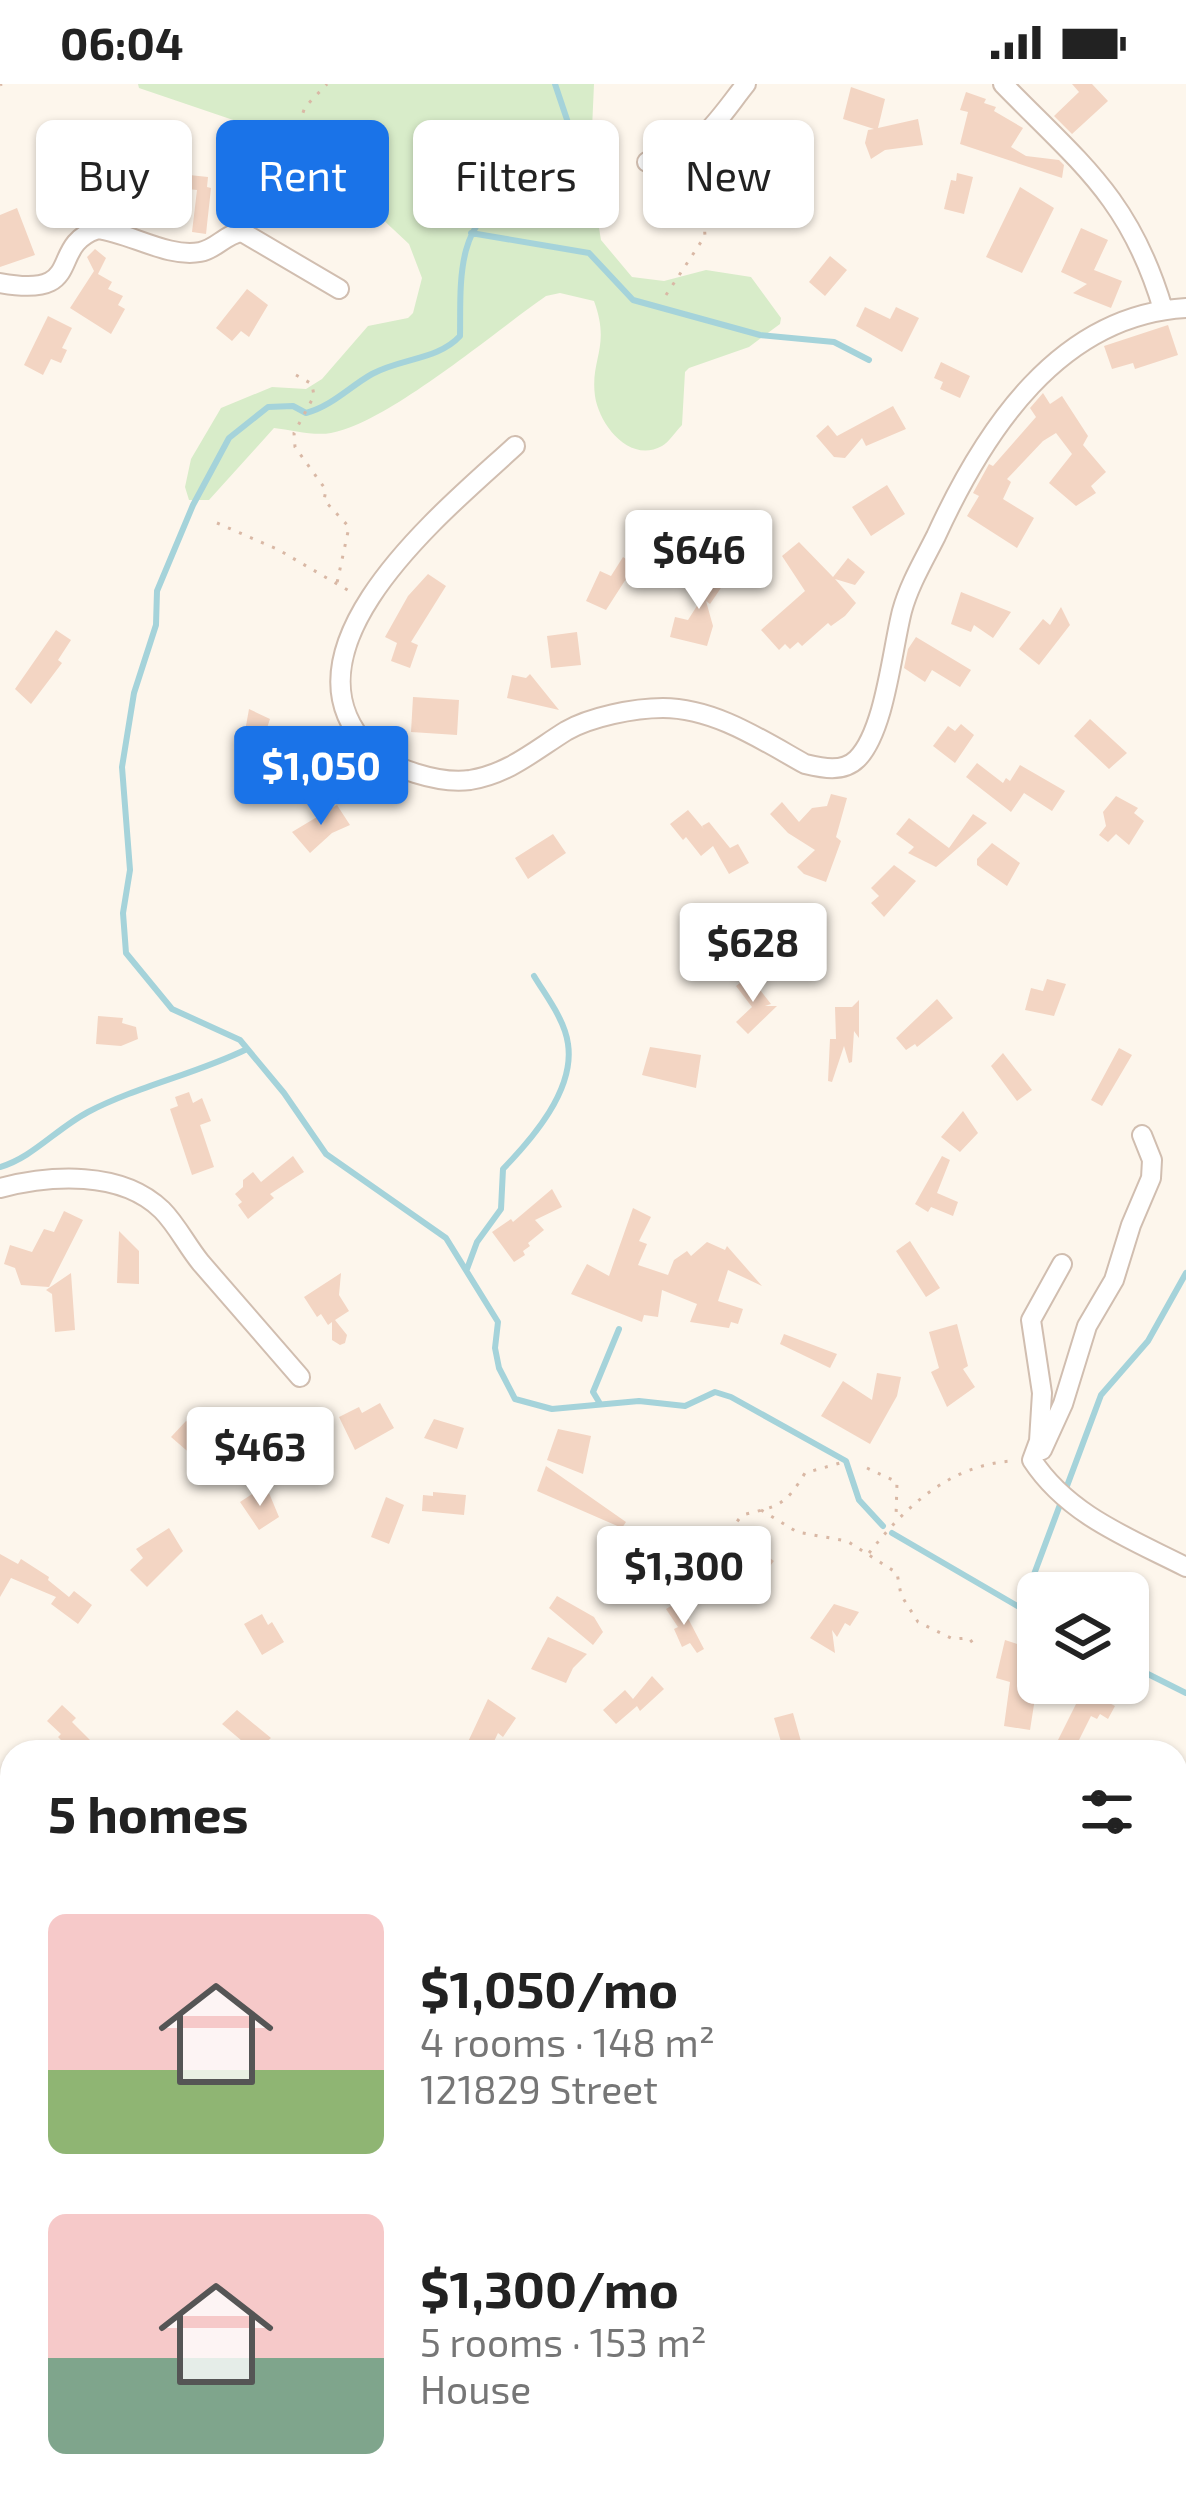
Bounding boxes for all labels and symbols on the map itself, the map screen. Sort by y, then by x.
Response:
pin: $646 [628,510,770,612]
pin: $1,050 [223,726,419,828]
pin: $628 [682,903,824,1005]
pin: $463 [189,1407,331,1509]
pin: $1,300 [586,1526,782,1628]

